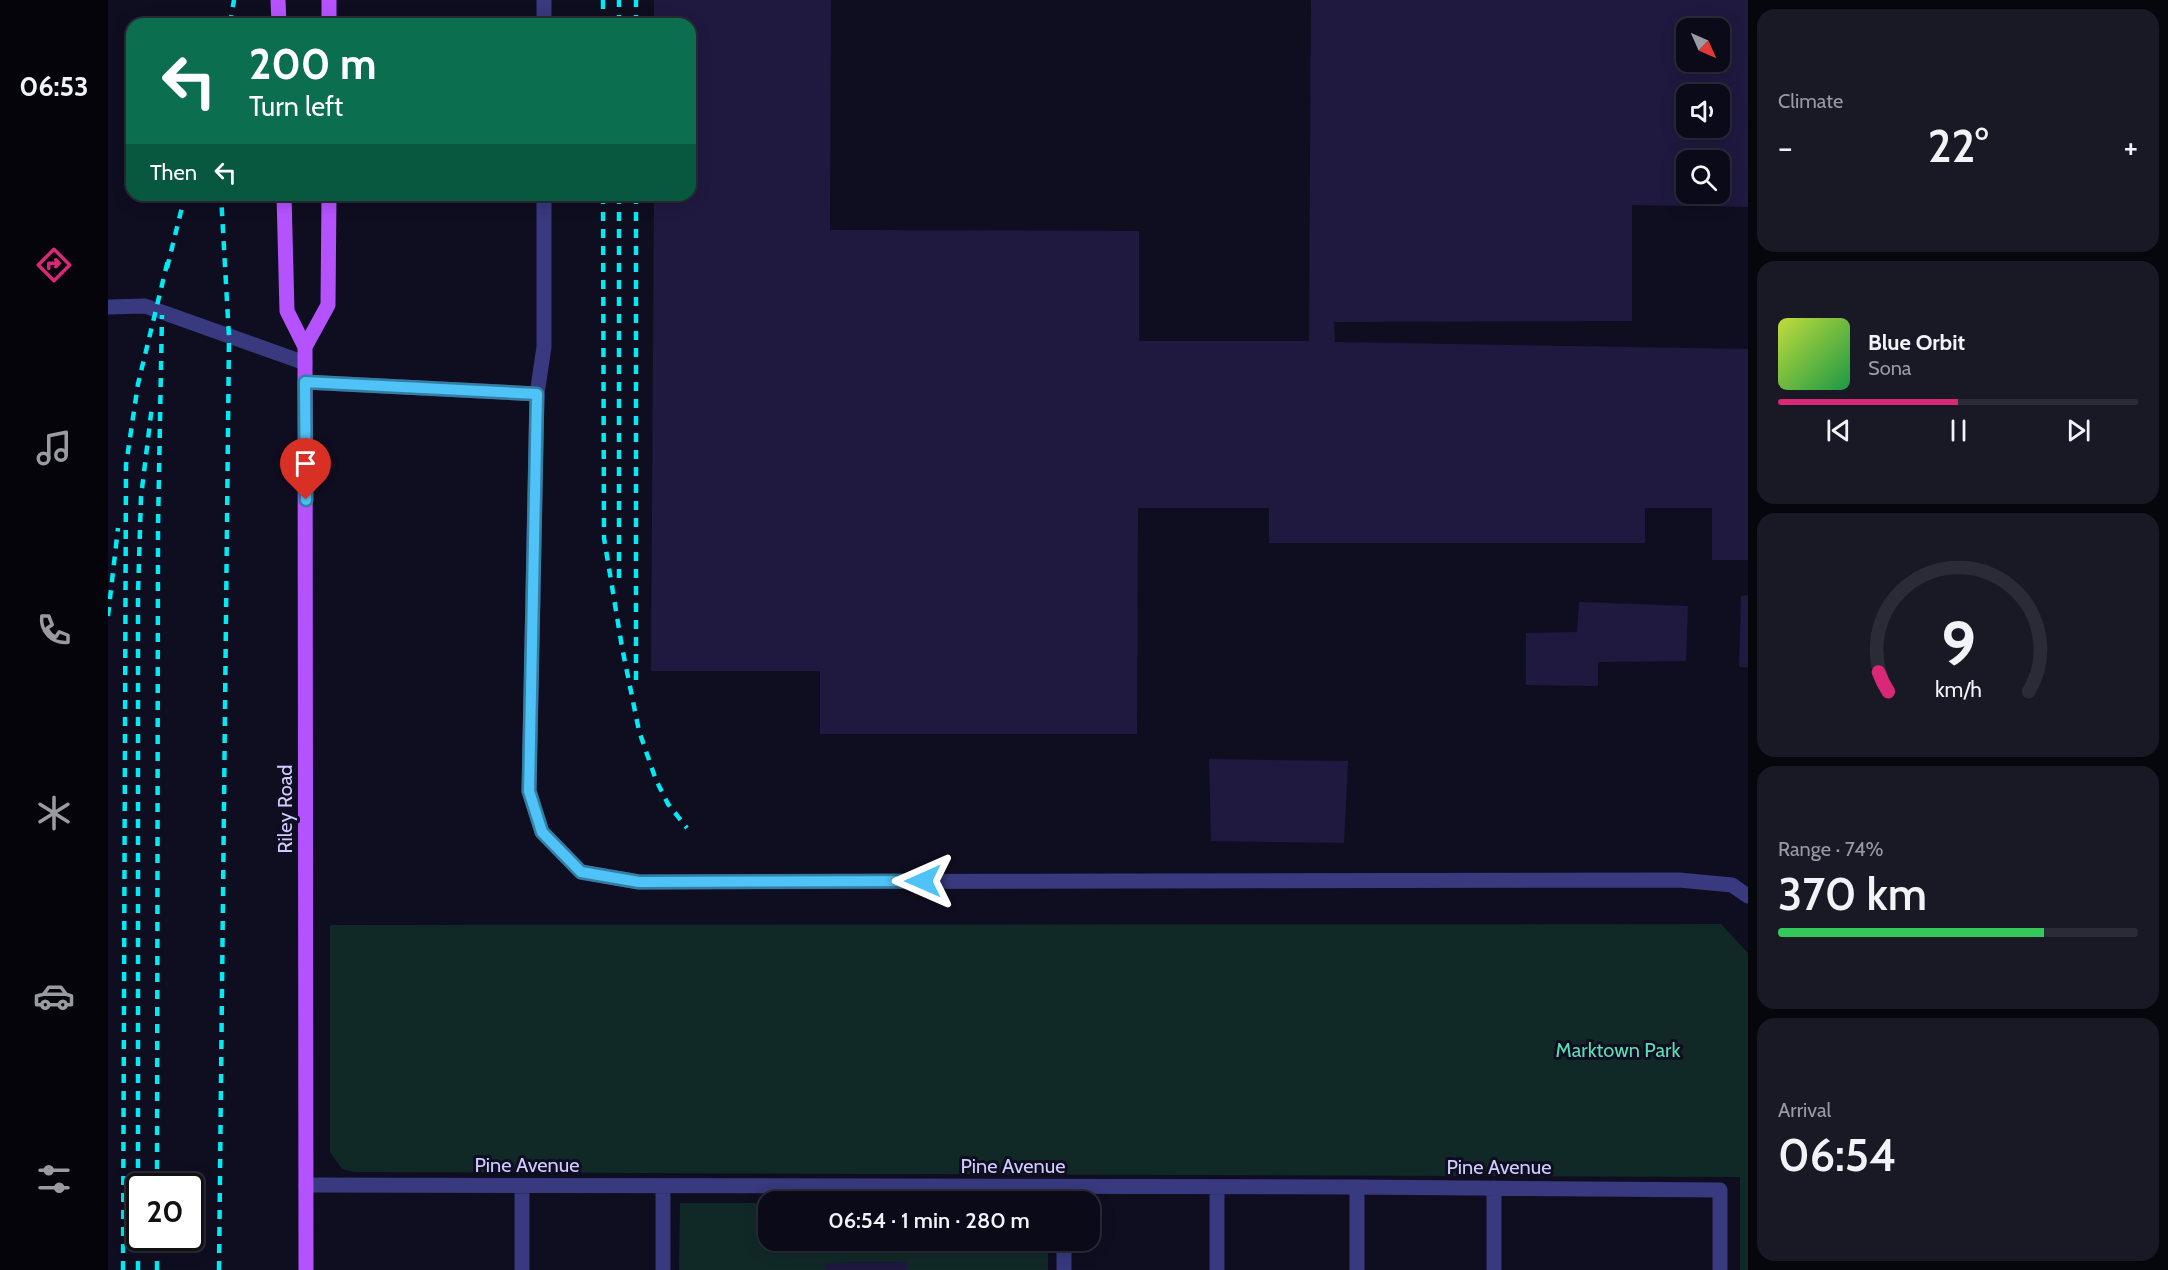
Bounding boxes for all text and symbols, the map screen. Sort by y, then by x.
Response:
north arrow [1676,18,1730,72]
map controls [1676,18,1730,204]
text: 200 m [249,38,376,90]
icon: left [150,42,228,120]
text: 06:53 [19,70,89,103]
button: sound [1676,84,1730,138]
text: Climate [1778,89,1843,113]
text: Turn left [249,90,343,123]
text: 22° [1928,119,1988,173]
text: − [1778,127,1793,167]
text: + [2123,127,2138,167]
button: search [1676,150,1730,204]
icon: left [209,156,242,189]
text: Then [150,159,197,186]
icon: directions [33,244,75,286]
text: Blue Orbit [1868,329,1965,356]
text: Sona [1868,356,1911,380]
icon: previous [1822,414,1855,447]
icon: pause [1942,414,1975,447]
icon: next [2062,414,2095,447]
icon: music [33,427,75,469]
pin [280,438,331,500]
icon: arrive [289,447,322,480]
text: 9 [1940,606,1976,682]
icon: phone [33,609,75,651]
text: km/h [1935,676,1981,702]
street label: Riley Road [273,765,297,853]
icon: climate [33,792,75,834]
text: Range · 74% [1778,837,1884,861]
position arrow [891,849,955,913]
text: 370 km [1778,867,1927,921]
icon: car [33,975,75,1017]
park label: Marktown Park [1556,1038,1680,1062]
text: Arrival [1778,1098,1831,1122]
text: 06:54 [1778,1128,1896,1182]
street label: Pine Avenue [475,1153,579,1177]
street label: Pine Avenue [961,1154,1065,1178]
street label: Pine Avenue [1447,1155,1551,1179]
icon: filters [33,1158,75,1200]
speed limit sign: 20 [126,1173,204,1251]
text: 06:54 · 1 min · 280 m [828,1207,1030,1234]

